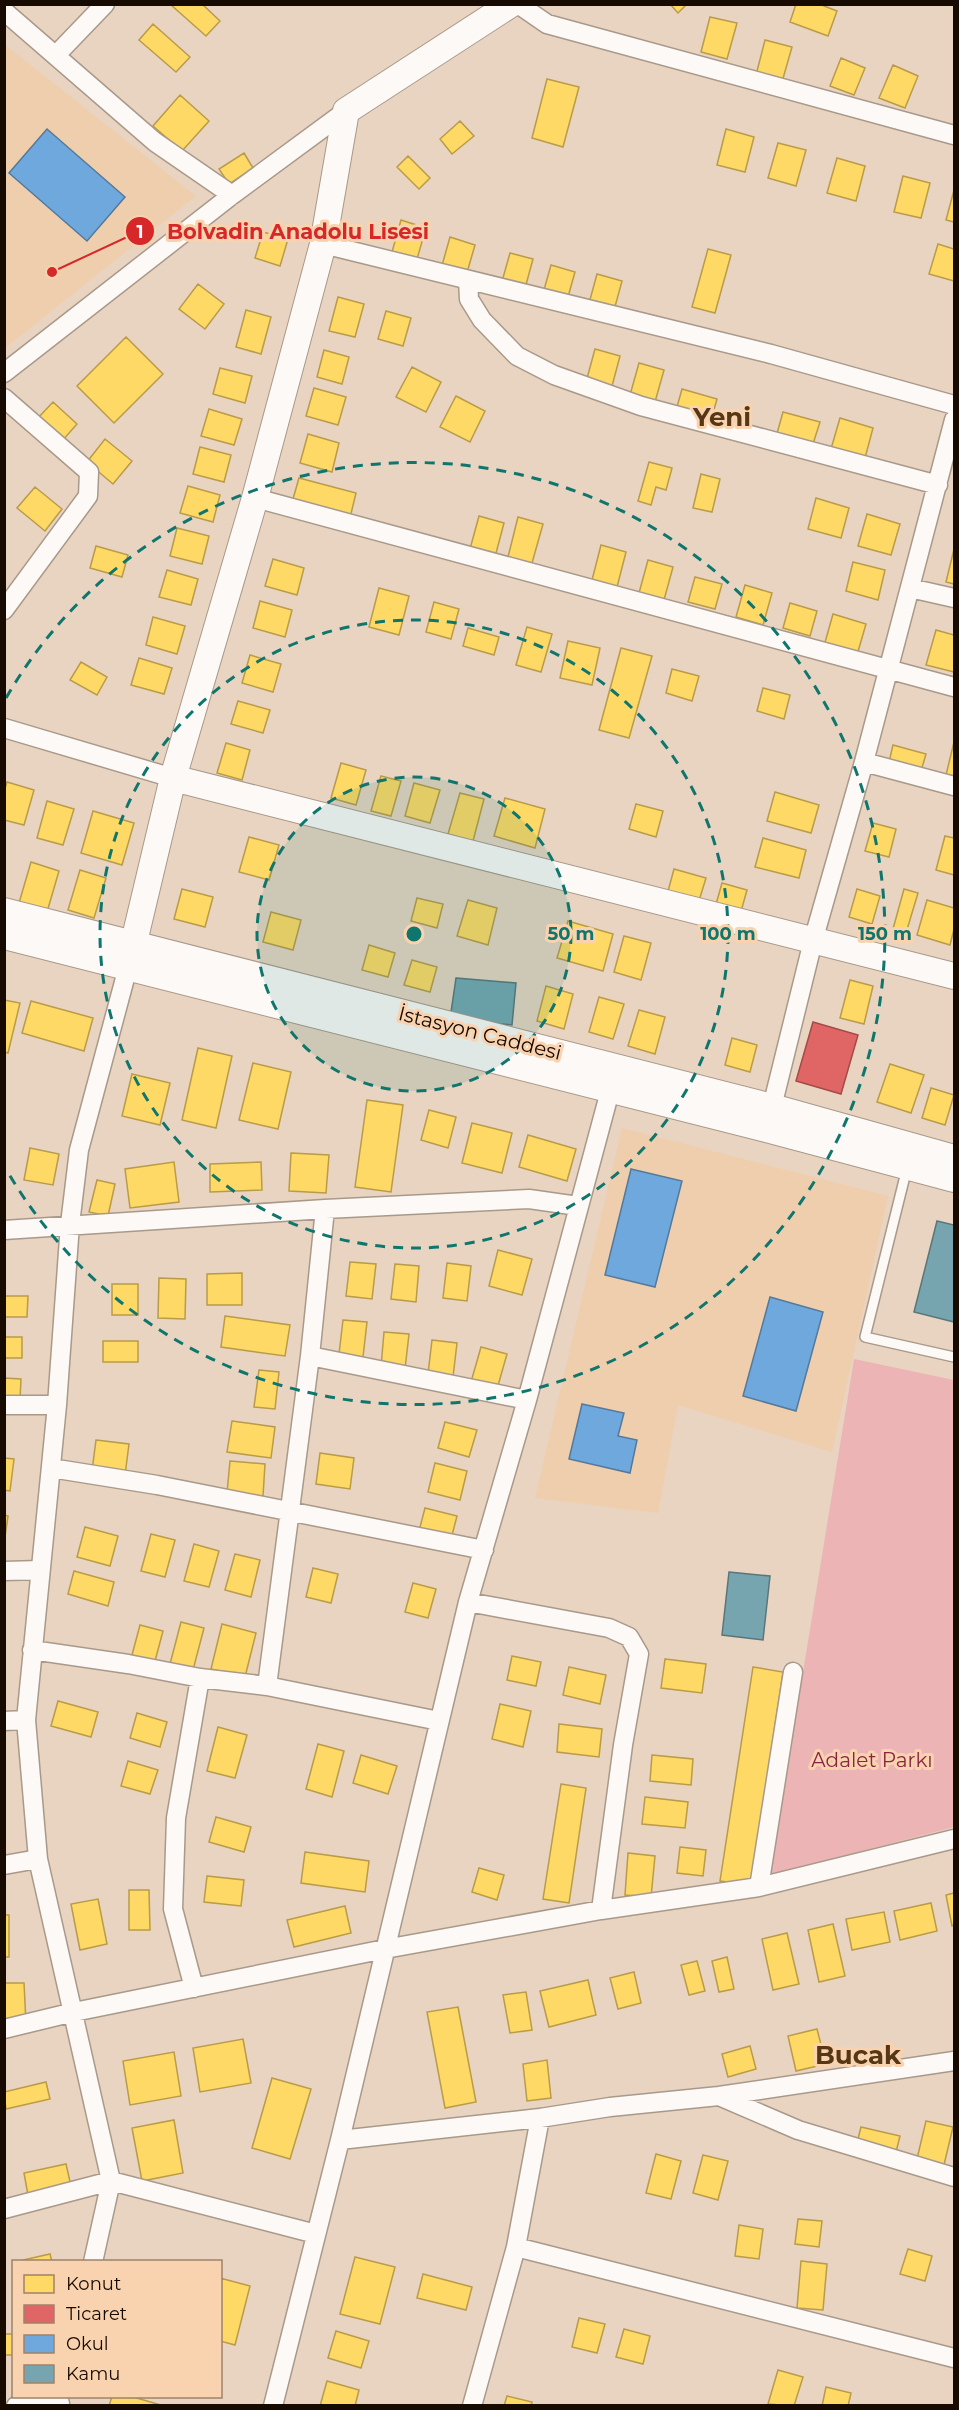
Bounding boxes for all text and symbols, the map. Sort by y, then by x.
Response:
callout: Bolvadin Anadolu Lisesi [125,212,441,251]
text: Bolvadin Anadolu Lisesi [167,219,429,244]
text: 1 [136,221,144,243]
district label: Yeni [692,401,751,433]
text: 50 m [548,923,594,945]
text: 100 m [700,923,756,945]
text: 150 m [858,923,912,945]
centre of rings [404,924,424,944]
street label: İstasyon Caddesi [396,1001,564,1065]
park label: Adalet Parkı [811,1748,933,1772]
district label: Bucak [815,2039,902,2071]
legend [12,2260,222,2398]
text: Konut [66,2273,121,2295]
text: Ticaret [66,2303,127,2325]
text: Okul [66,2333,109,2355]
text: Kamu [66,2363,120,2385]

